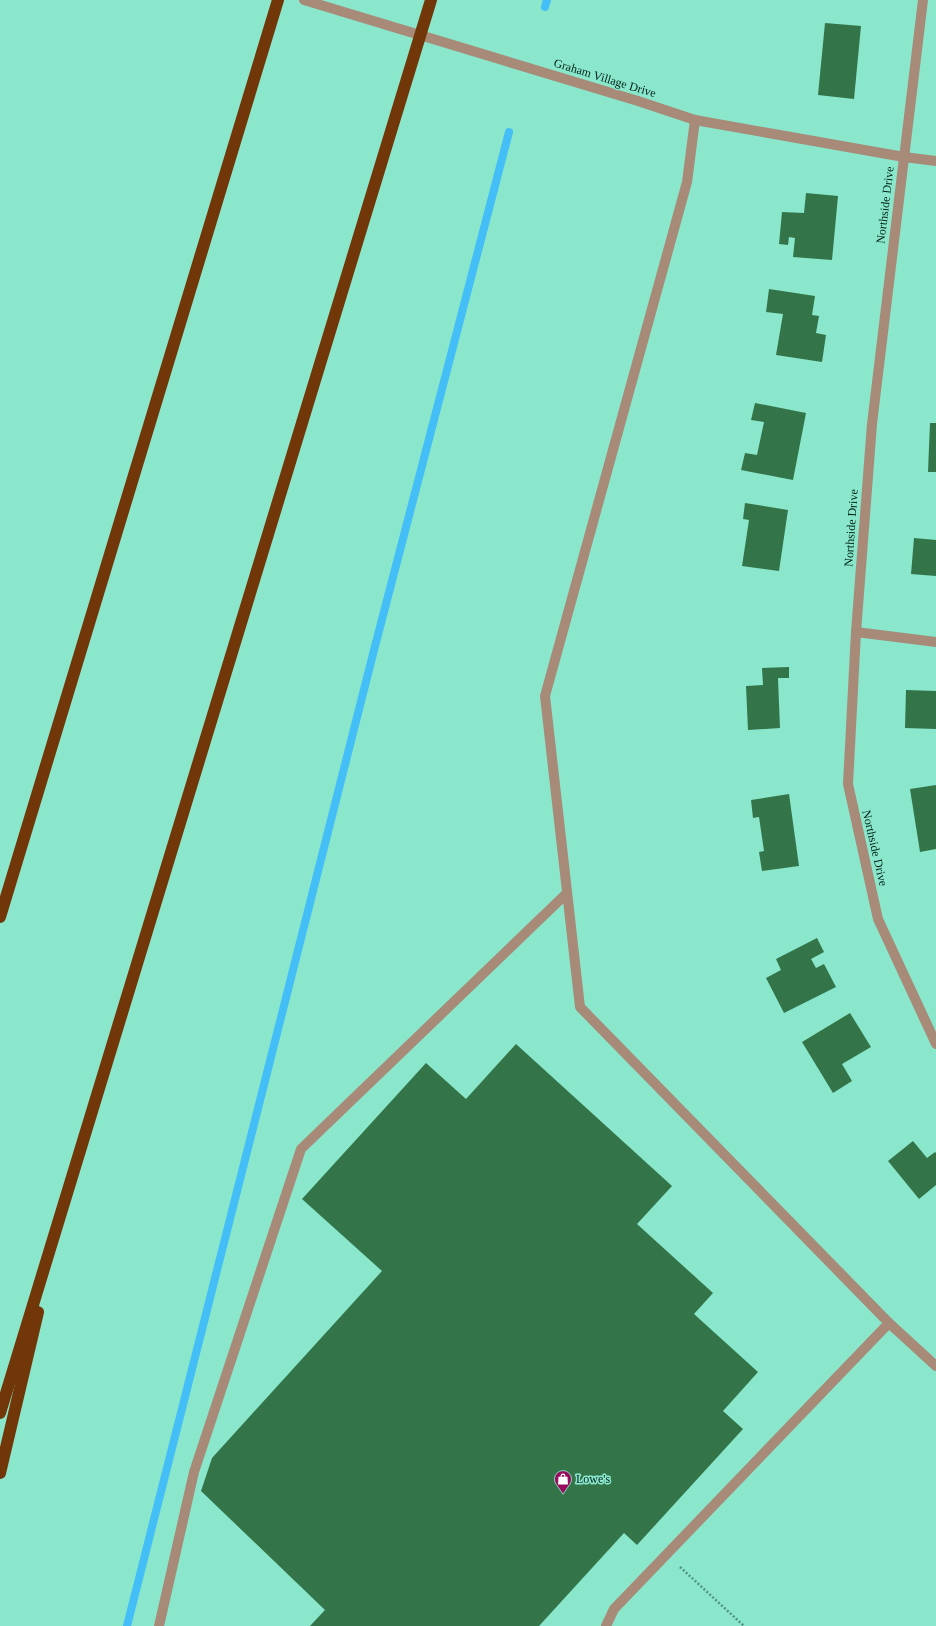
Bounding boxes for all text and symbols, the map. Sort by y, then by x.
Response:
street label: Graham Village Drive [552,56,658,100]
street label: Northside Drive [873,166,897,244]
street label: Northside Drive [841,489,861,567]
street label: Northside Drive [859,809,891,887]
shop icon: Lowe's [553,1469,573,1494]
place label: Lowe's [576,1472,610,1486]

